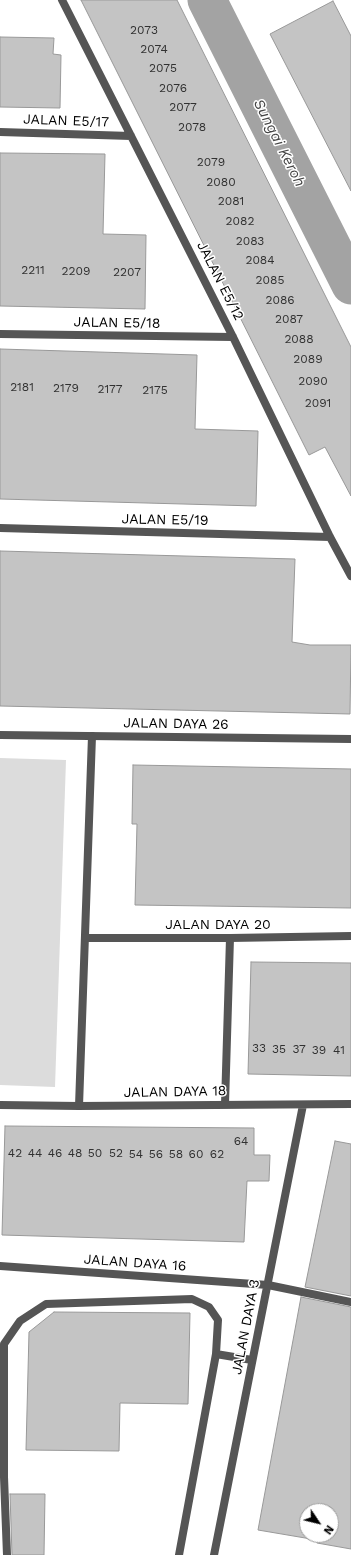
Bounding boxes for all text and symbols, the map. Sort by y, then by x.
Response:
house number: 2073 [130,23,158,37]
house number: 2074 [140,42,168,56]
house number: 2075 [149,61,177,75]
house number: 2076 [159,81,187,95]
water label: Sungai Keroh [249,96,309,190]
house number: 2077 [169,100,197,114]
street label: JALAN E5/17 [23,111,109,131]
house number: 2078 [178,120,206,134]
house number: 2079 [197,155,225,169]
house number: 2080 [206,175,236,189]
house number: 2081 [218,194,244,208]
house number: 2082 [226,214,254,228]
house number: 2083 [236,234,264,248]
street label: JALAN E5/12 [193,239,247,323]
house number: 2084 [245,253,275,267]
house number: 2211 [21,263,45,277]
house number: 2209 [62,264,90,278]
house number: 2207 [113,265,141,279]
house number: 2085 [256,273,284,287]
house number: 2086 [265,293,295,307]
house number: 2087 [275,312,303,326]
street label: JALAN E5/18 [73,314,161,332]
house number: 2088 [284,332,314,346]
house number: 2089 [293,352,323,366]
house number: 2090 [298,374,328,388]
house number: 2181 [10,380,34,394]
house number: 2179 [53,381,79,395]
house number: 2177 [97,382,123,396]
house number: 2175 [142,383,168,397]
house number: 2091 [305,396,331,410]
street label: JALAN E5/19 [121,511,209,529]
street label: JALAN DAYA 26 [123,715,229,733]
street label: JALAN DAYA 20 [165,917,271,933]
house number: 33 [252,1041,266,1055]
house number: 35 [272,1042,286,1056]
house number: 37 [292,1042,306,1056]
house number: 39 [312,1043,326,1057]
house number: 41 [333,1043,345,1057]
street label: JALAN DAYA 18 [123,1083,227,1101]
house number: 64 [234,1134,248,1148]
house number: 42 [8,1146,22,1160]
house number: 44 [28,1146,42,1160]
house number: 46 [48,1146,62,1160]
house number: 48 [68,1146,82,1160]
house number: 50 [88,1146,102,1160]
house number: 52 [109,1146,123,1160]
house number: 54 [129,1147,143,1161]
house number: 56 [149,1147,163,1161]
house number: 58 [169,1147,183,1161]
house number: 60 [189,1147,203,1161]
house number: 62 [210,1147,224,1161]
street label: JALAN DAYA 16 [83,1251,187,1275]
street label: JALAN DAYA 3 [229,1278,263,1376]
north arrow [299,1503,339,1543]
text: N [321,1523,336,1537]

